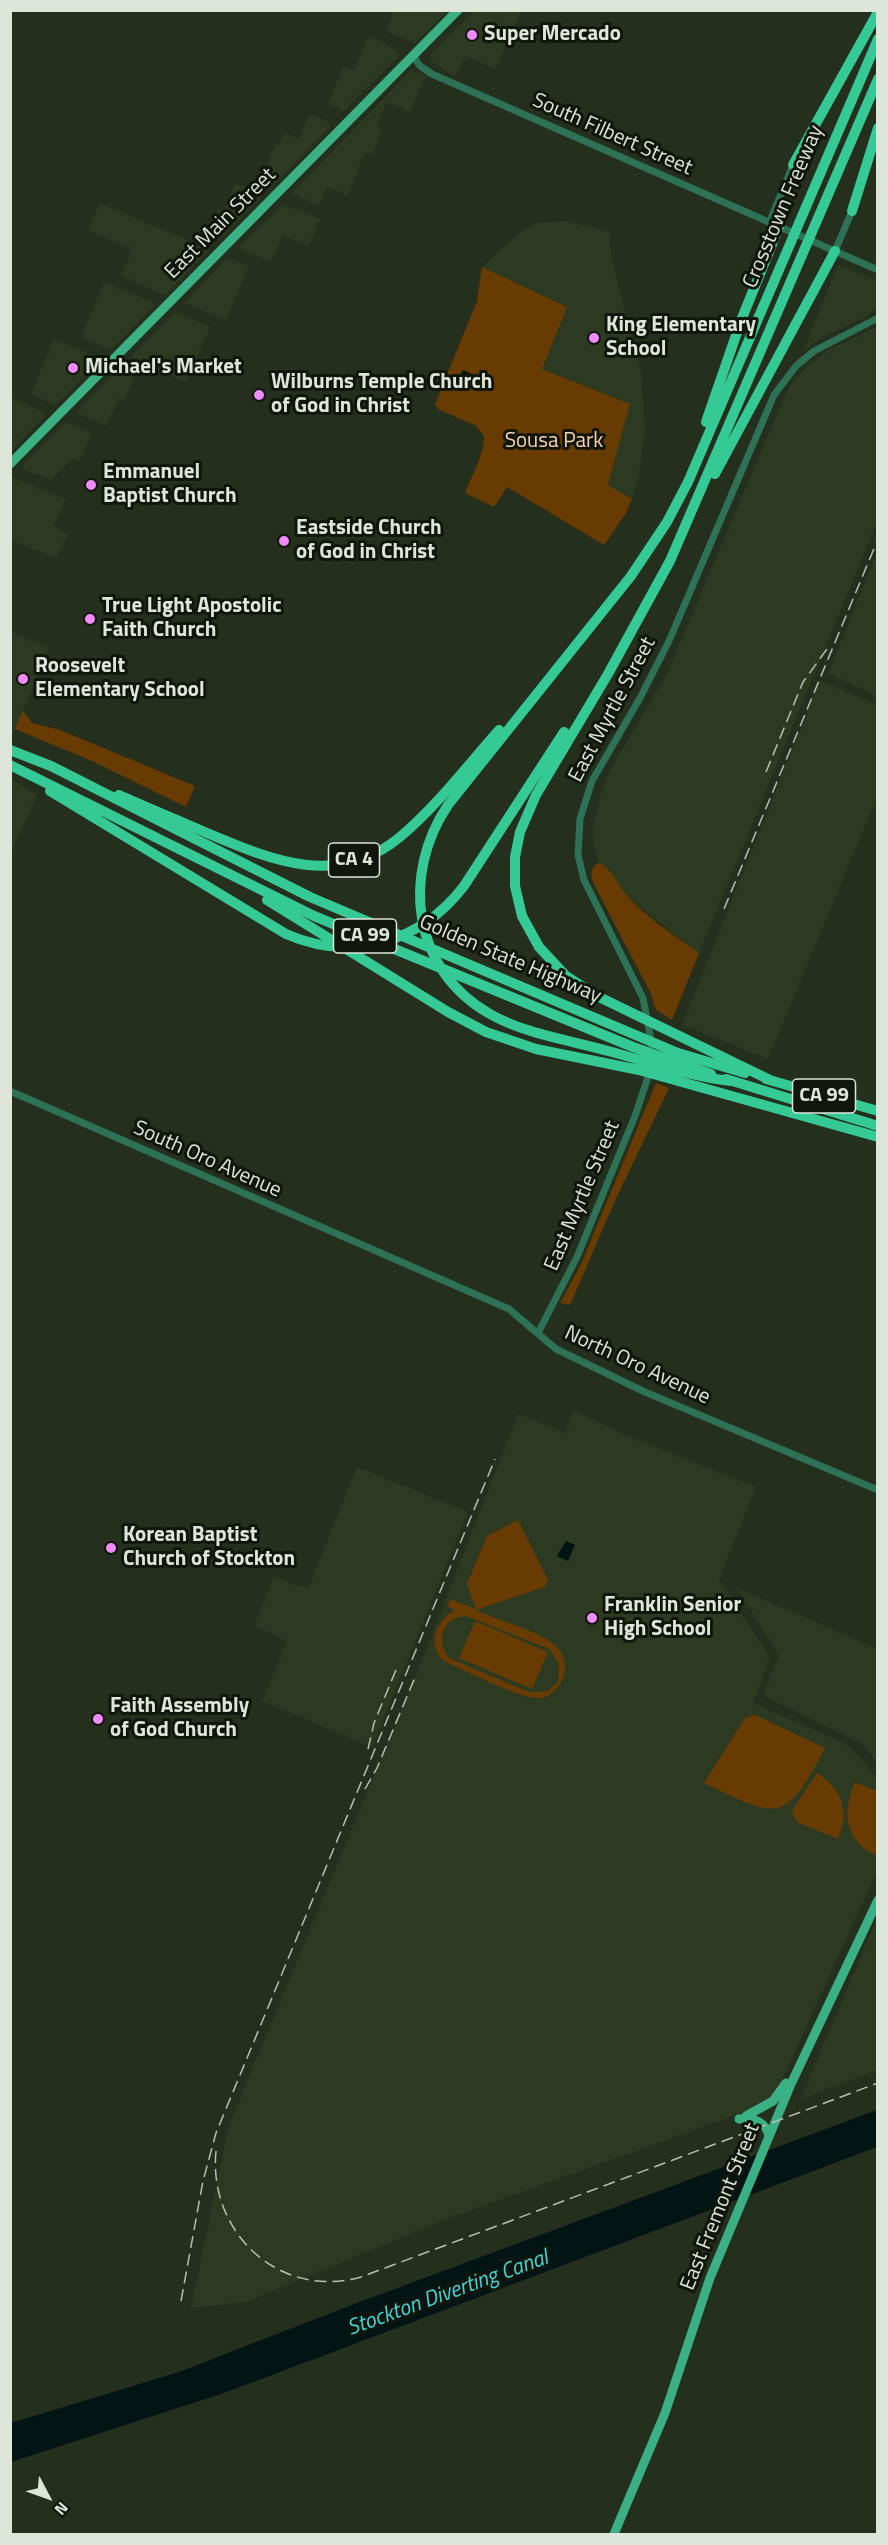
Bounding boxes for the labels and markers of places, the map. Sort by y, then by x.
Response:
place label: Super Mercado [484,22,621,48]
marker: Super Mercado [465,28,479,42]
place label: King Elementary School [606,313,756,363]
marker: King Elementary School [587,331,601,345]
place label: Michael's Market [85,355,242,381]
marker: Michael's Market [66,361,80,375]
place label: Wilburns Temple Church of God in Christ [271,370,492,420]
marker: Wilburns Temple Church of God in Christ [252,388,266,402]
place label: Emmanuel Baptist Church [103,460,237,510]
marker: Emmanuel Baptist Church [84,478,98,492]
place label: Eastside Church of God in Christ [296,516,442,566]
marker: Eastside Church of God in Christ [277,534,291,548]
place label: True Light Apostolic Faith Church [102,594,282,644]
marker: True Light Apostolic Faith Church [83,612,97,626]
place label: Roosevelt Elementary School [35,654,205,704]
marker: Roosevelt Elementary School [16,672,30,686]
place label: Korean Baptist Church of Stockton [123,1523,295,1573]
marker: Korean Baptist Church of Stockton [104,1541,118,1555]
place label: Franklin Senior High School [604,1593,741,1643]
marker: Franklin Senior High School [585,1611,599,1625]
place label: Faith Assembly of God Church [110,1694,249,1744]
marker: Faith Assembly of God Church [91,1712,105,1726]

